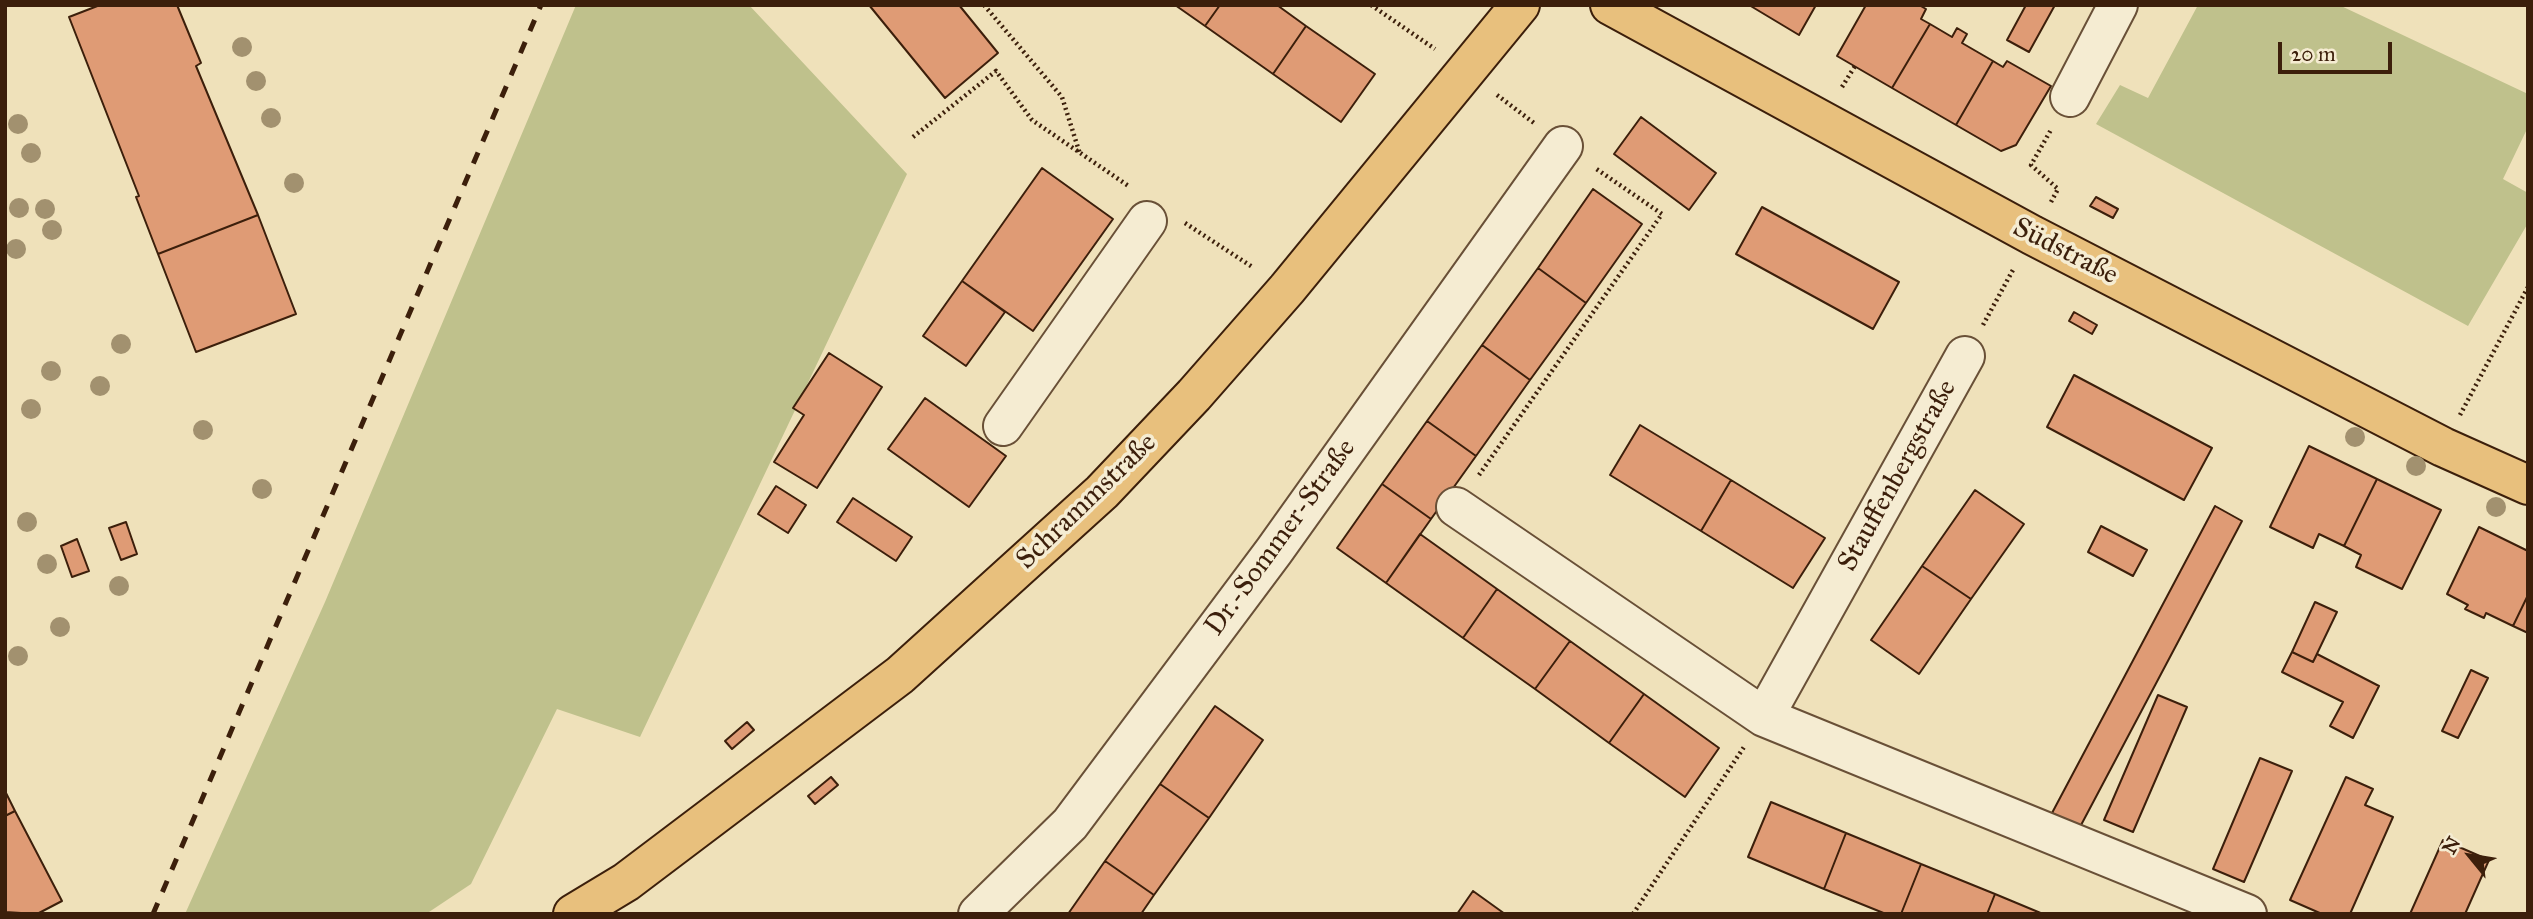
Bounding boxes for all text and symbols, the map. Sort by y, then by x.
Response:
scale bar [2281,28,2395,72]
text: 20 m [2291,41,2336,67]
street label: Südstraße [2007,211,2123,293]
street label: Stauffenbergstraße [1832,374,1964,578]
street label: Schrammstraße [1010,427,1164,577]
street label: Dr.-Sommer-Straße [1198,433,1364,643]
north arrow [2435,821,2505,891]
text: N [2437,833,2465,858]

